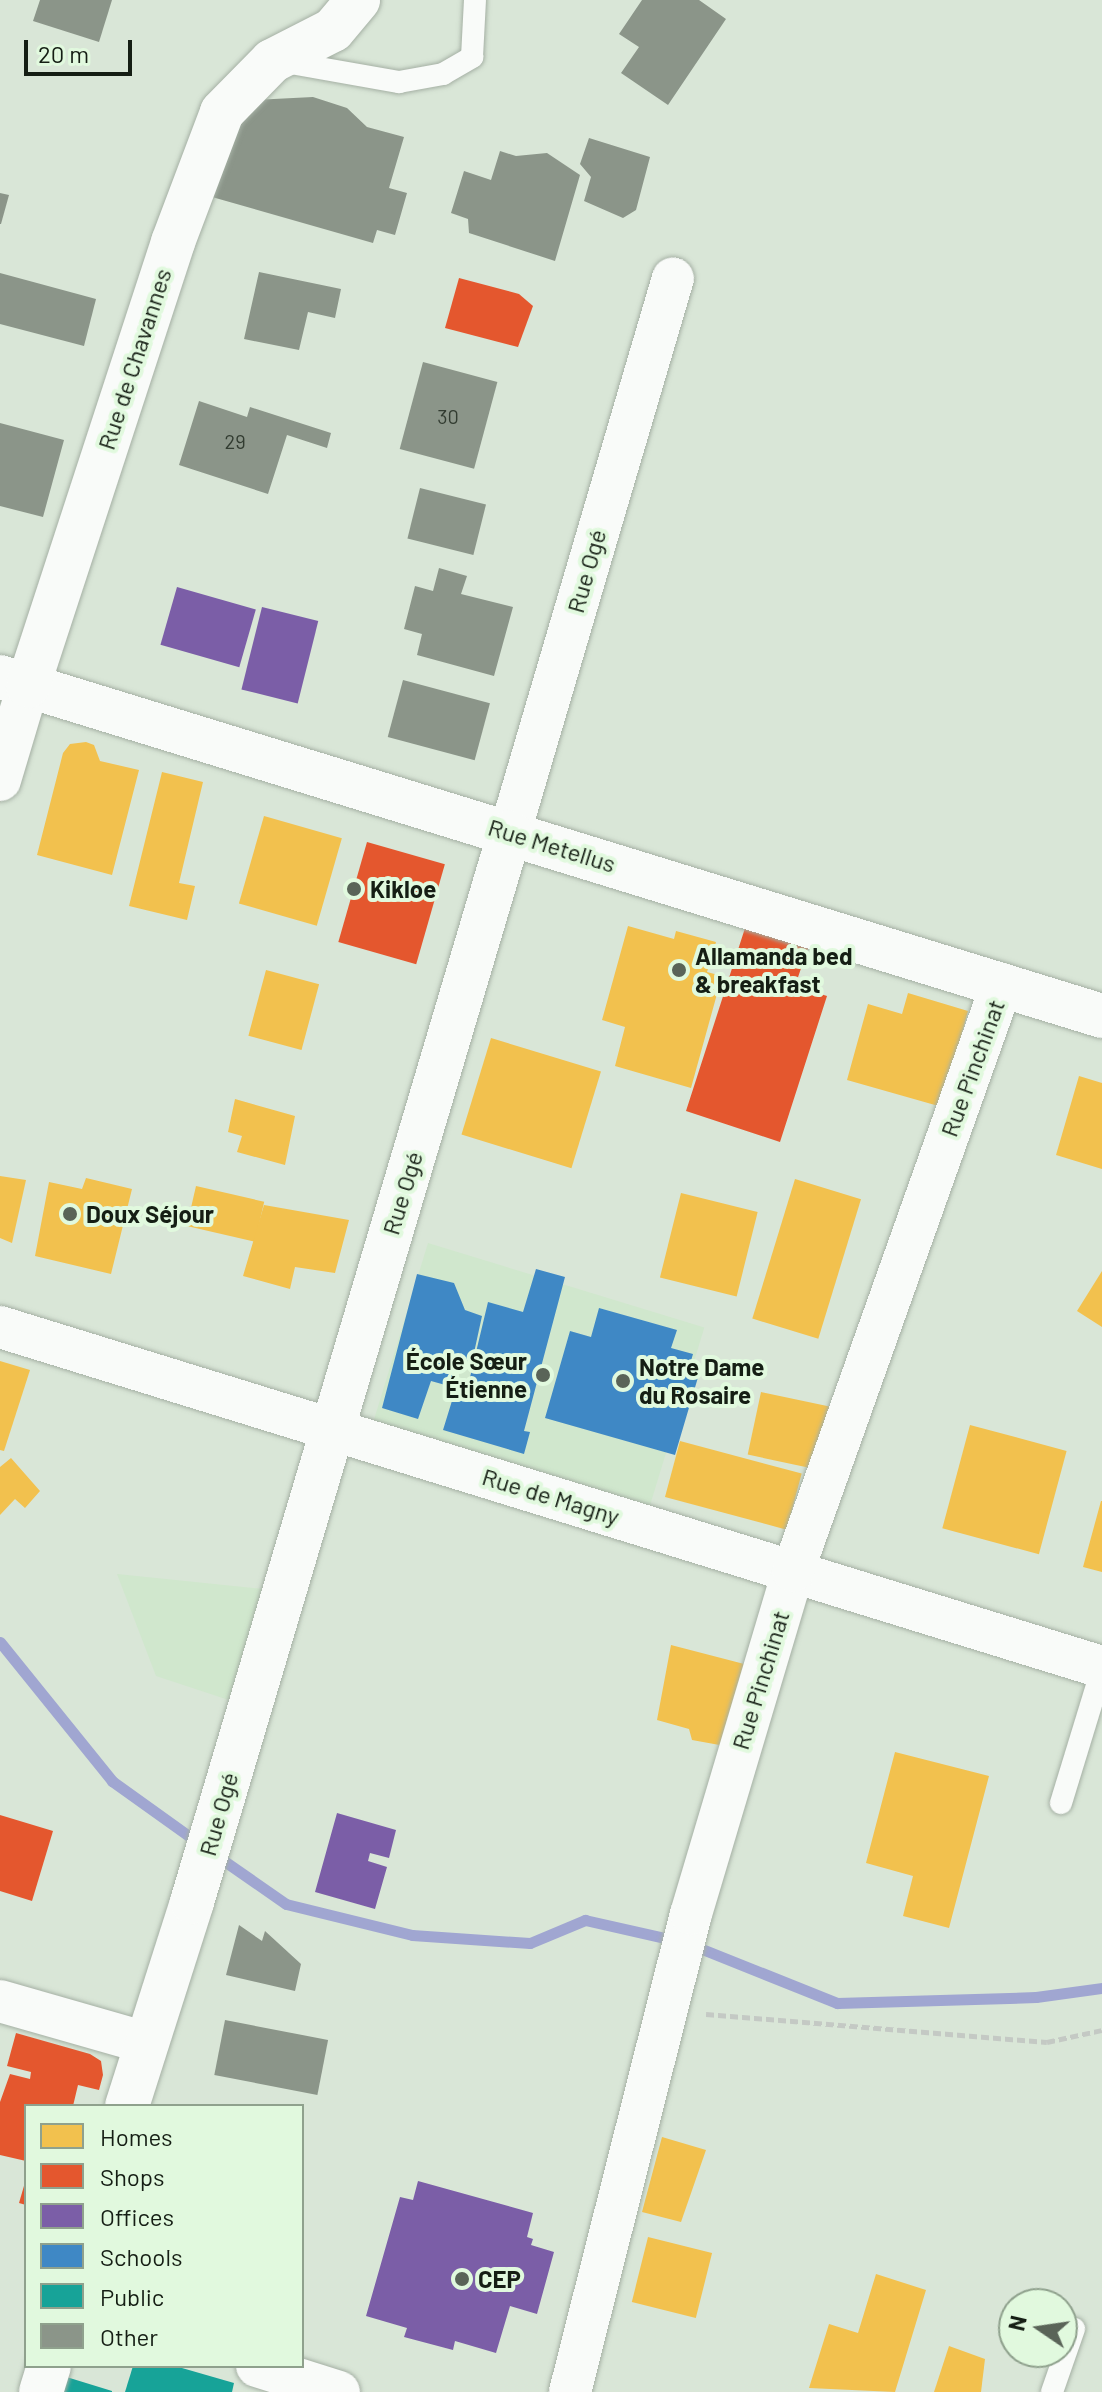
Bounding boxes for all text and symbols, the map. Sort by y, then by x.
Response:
scale bar [28,24,136,74]
text: 20 m [38,39,89,68]
street label: Rue de Chavannes [91,265,177,453]
house number: 30 [437,404,459,428]
house number: 29 [224,429,246,453]
street label: Rue Ogé [560,526,612,616]
street label: Rue Metellus [485,812,619,878]
place label: Kikloe [370,875,436,903]
marker: Kikloe [345,880,363,898]
place label: Allamanda bed & breakfast [695,942,853,998]
marker: Allamanda bed & breakfast [670,961,688,979]
street label: Rue Pinchinat [934,996,1010,1140]
street label: Rue Ogé [376,1148,428,1238]
place label: Doux Séjour [86,1200,214,1228]
marker: Doux Séjour [61,1205,79,1223]
place label: École Sœur Étienne [406,1347,527,1403]
place label: Notre Dame du Rosaire [639,1353,764,1409]
marker: École Sœur Étienne [534,1366,552,1384]
marker: Notre Dame du Rosaire [614,1372,632,1390]
street label: Rue de Magny [479,1461,623,1531]
street label: Rue Pinchinat [725,1607,795,1753]
street label: Rue Ogé [192,1769,244,1859]
legend [24,2104,304,2368]
text: Homes [100,2122,173,2151]
text: Shops [100,2162,165,2191]
text: Offices [100,2202,174,2231]
text: Schools [100,2242,183,2271]
place label: CEP [478,2265,521,2293]
marker: CEP [453,2270,471,2288]
text: Public [100,2282,164,2311]
north arrow [998,2288,1078,2368]
text: N [1002,2313,1031,2333]
text: Other [100,2322,158,2351]

